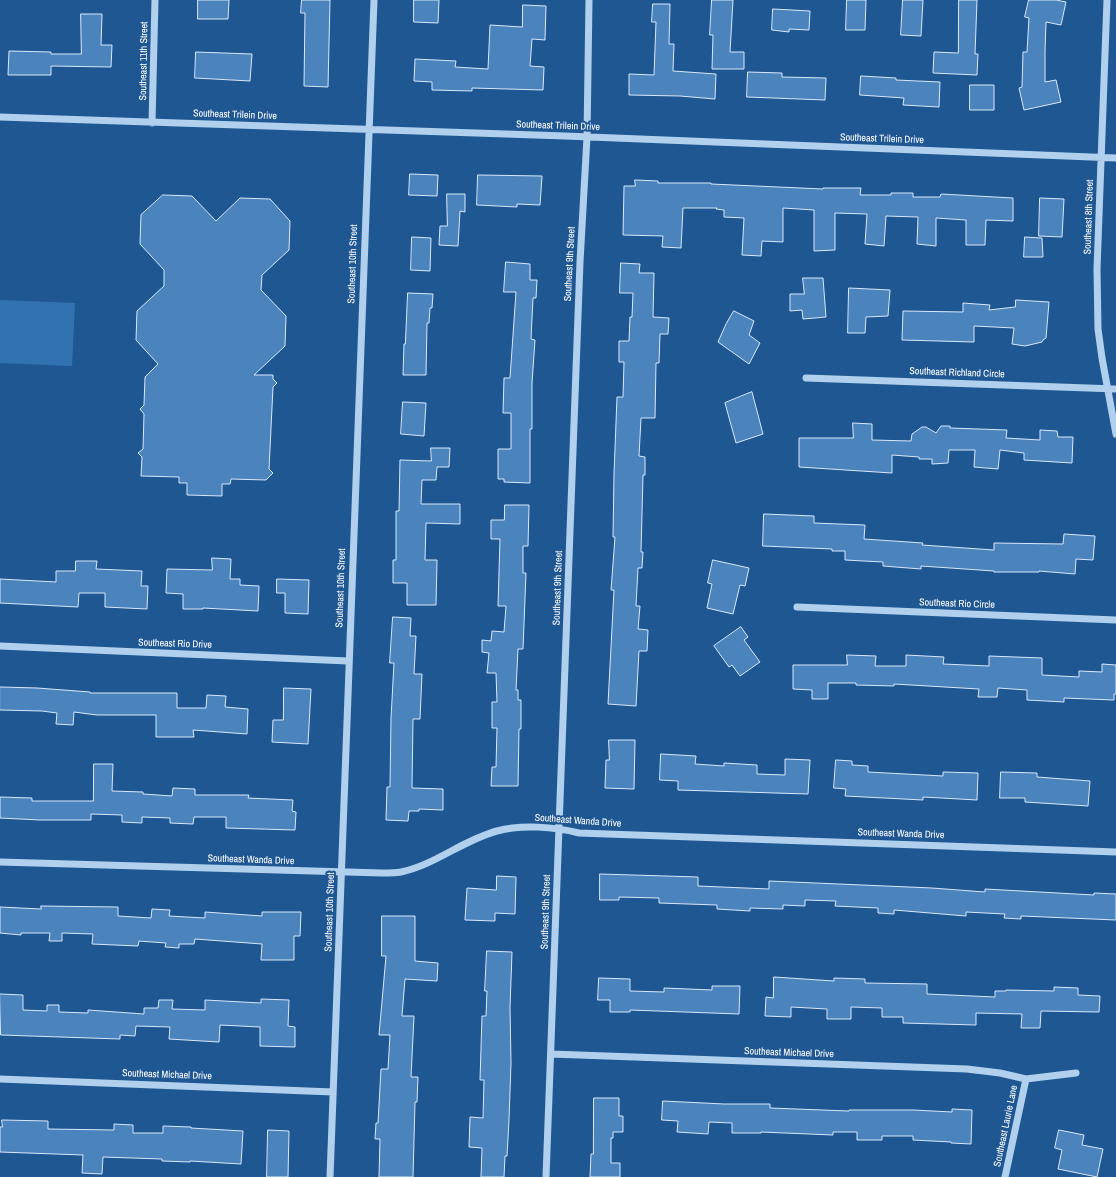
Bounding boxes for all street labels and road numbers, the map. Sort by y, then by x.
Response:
street label: Southeast 11th Street [137,22,151,100]
street label: Southeast Trilein Drive [193,108,277,122]
street label: Southeast Trilein Drive [516,119,600,133]
street label: Southeast Trilein Drive [840,132,924,146]
street label: Southeast 8th Street [1082,179,1096,255]
street label: Southeast 10th Street [346,224,360,304]
street label: Southeast 9th Street [562,226,578,302]
street label: Southeast Richland Circle [909,365,1005,381]
street label: Southeast 10th Street [334,548,348,628]
street label: Southeast 9th Street [551,550,565,626]
street label: Southeast Rio Circle [919,597,995,611]
street label: Southeast Rio Drive [138,637,212,651]
street label: Southeast Wanda Drive [534,812,622,830]
street label: Southeast Wanda Drive [857,826,945,842]
street label: Southeast Wanda Drive [207,852,295,868]
street label: Southeast 10th Street [323,872,337,952]
street label: Southeast 9th Street [539,874,553,950]
street label: Southeast Michael Drive [744,1045,834,1061]
street label: Southeast Michael Drive [122,1067,212,1083]
street label: Southeast Laurie Lane [992,1084,1020,1168]

